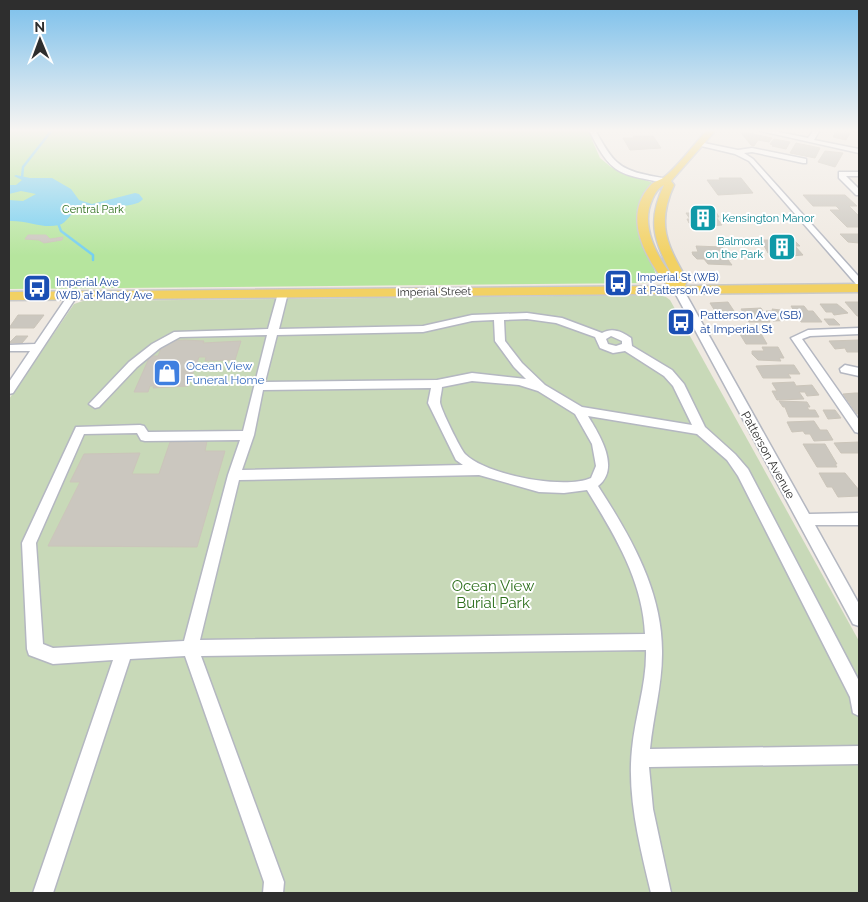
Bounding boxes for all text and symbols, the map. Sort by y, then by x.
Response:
north arrow [15,15,65,65]
text: N [34,19,45,35]
park label: Central Park [62,203,124,216]
building icon: Kensington Manor [688,203,718,233]
place label: Kensington Manor [722,212,814,225]
building icon: Balmoral on the Park [767,232,797,262]
place label: Balmoral on the Park [705,235,763,261]
bus stop icon: Imperial St (WB) at Patterson Ave [603,268,633,298]
place label: Imperial St (WB) at Patterson Ave [637,271,720,297]
bus stop icon: Imperial Ave (WB) at Mandy Ave [22,273,52,303]
place label: Imperial Ave (WB) at Mandy Ave [56,276,153,302]
street label: Imperial Street [397,285,472,299]
bus stop icon: Patterson Ave (SB) at Imperial St [666,307,696,337]
place label: Patterson Ave (SB) at Imperial St [700,308,801,336]
shop icon: Ocean View Funeral Home [152,358,182,388]
place label: Ocean View Funeral Home [186,359,265,387]
street label: Patterson Avenue [738,409,798,501]
park label: Ocean View Burial Park [452,577,534,612]

